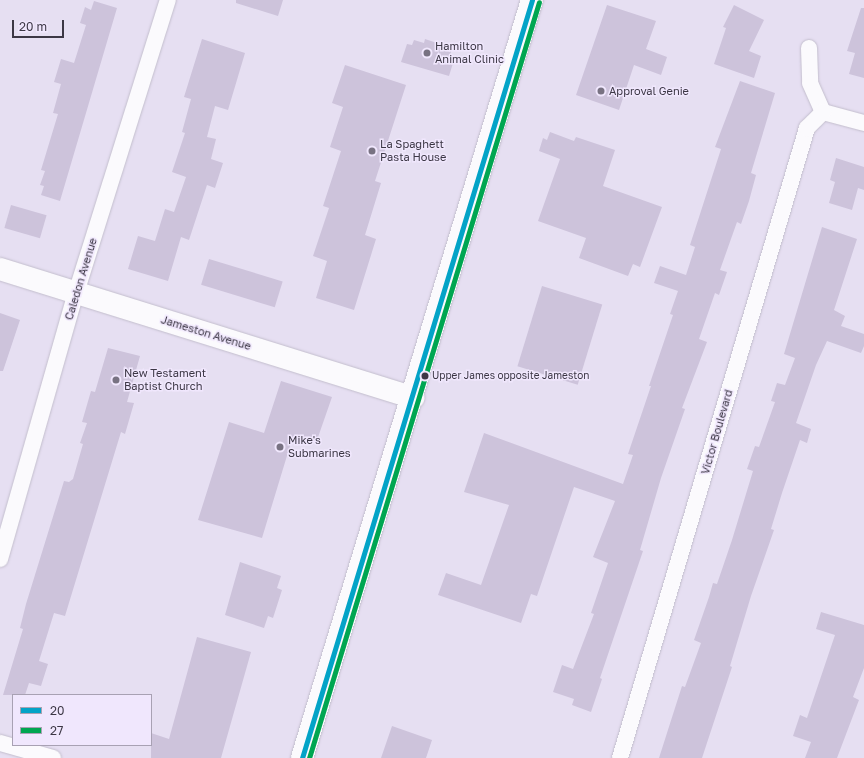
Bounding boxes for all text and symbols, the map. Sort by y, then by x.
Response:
scale bar [14,12,66,38]
text: 20 m [19,19,47,34]
place label: Hamilton Animal Clinic [435,40,504,66]
marker: Hamilton Animal Clinic [422,48,432,58]
place label: Approval Genie [609,84,689,98]
marker: Approval Genie [596,86,606,96]
place label: La Spaghett Pasta House [380,138,446,164]
marker: La Spaghett Pasta House [367,146,377,156]
street label: Caledon Avenue [62,236,100,322]
street label: Jameston Avenue [159,313,253,353]
place label: New Testament Baptist Church [124,367,206,393]
place label: Upper James opposite Jameston [432,370,589,382]
marker: Upper James opposite Jameston [420,371,430,381]
marker: New Testament Baptist Church [111,375,121,385]
street label: Victor Boulevard [699,388,735,476]
place label: Mike's Submarines [288,434,351,460]
marker: Mike's Submarines [275,442,285,452]
legend [12,694,152,746]
text: 20 [50,703,64,718]
text: 27 [50,723,63,738]

